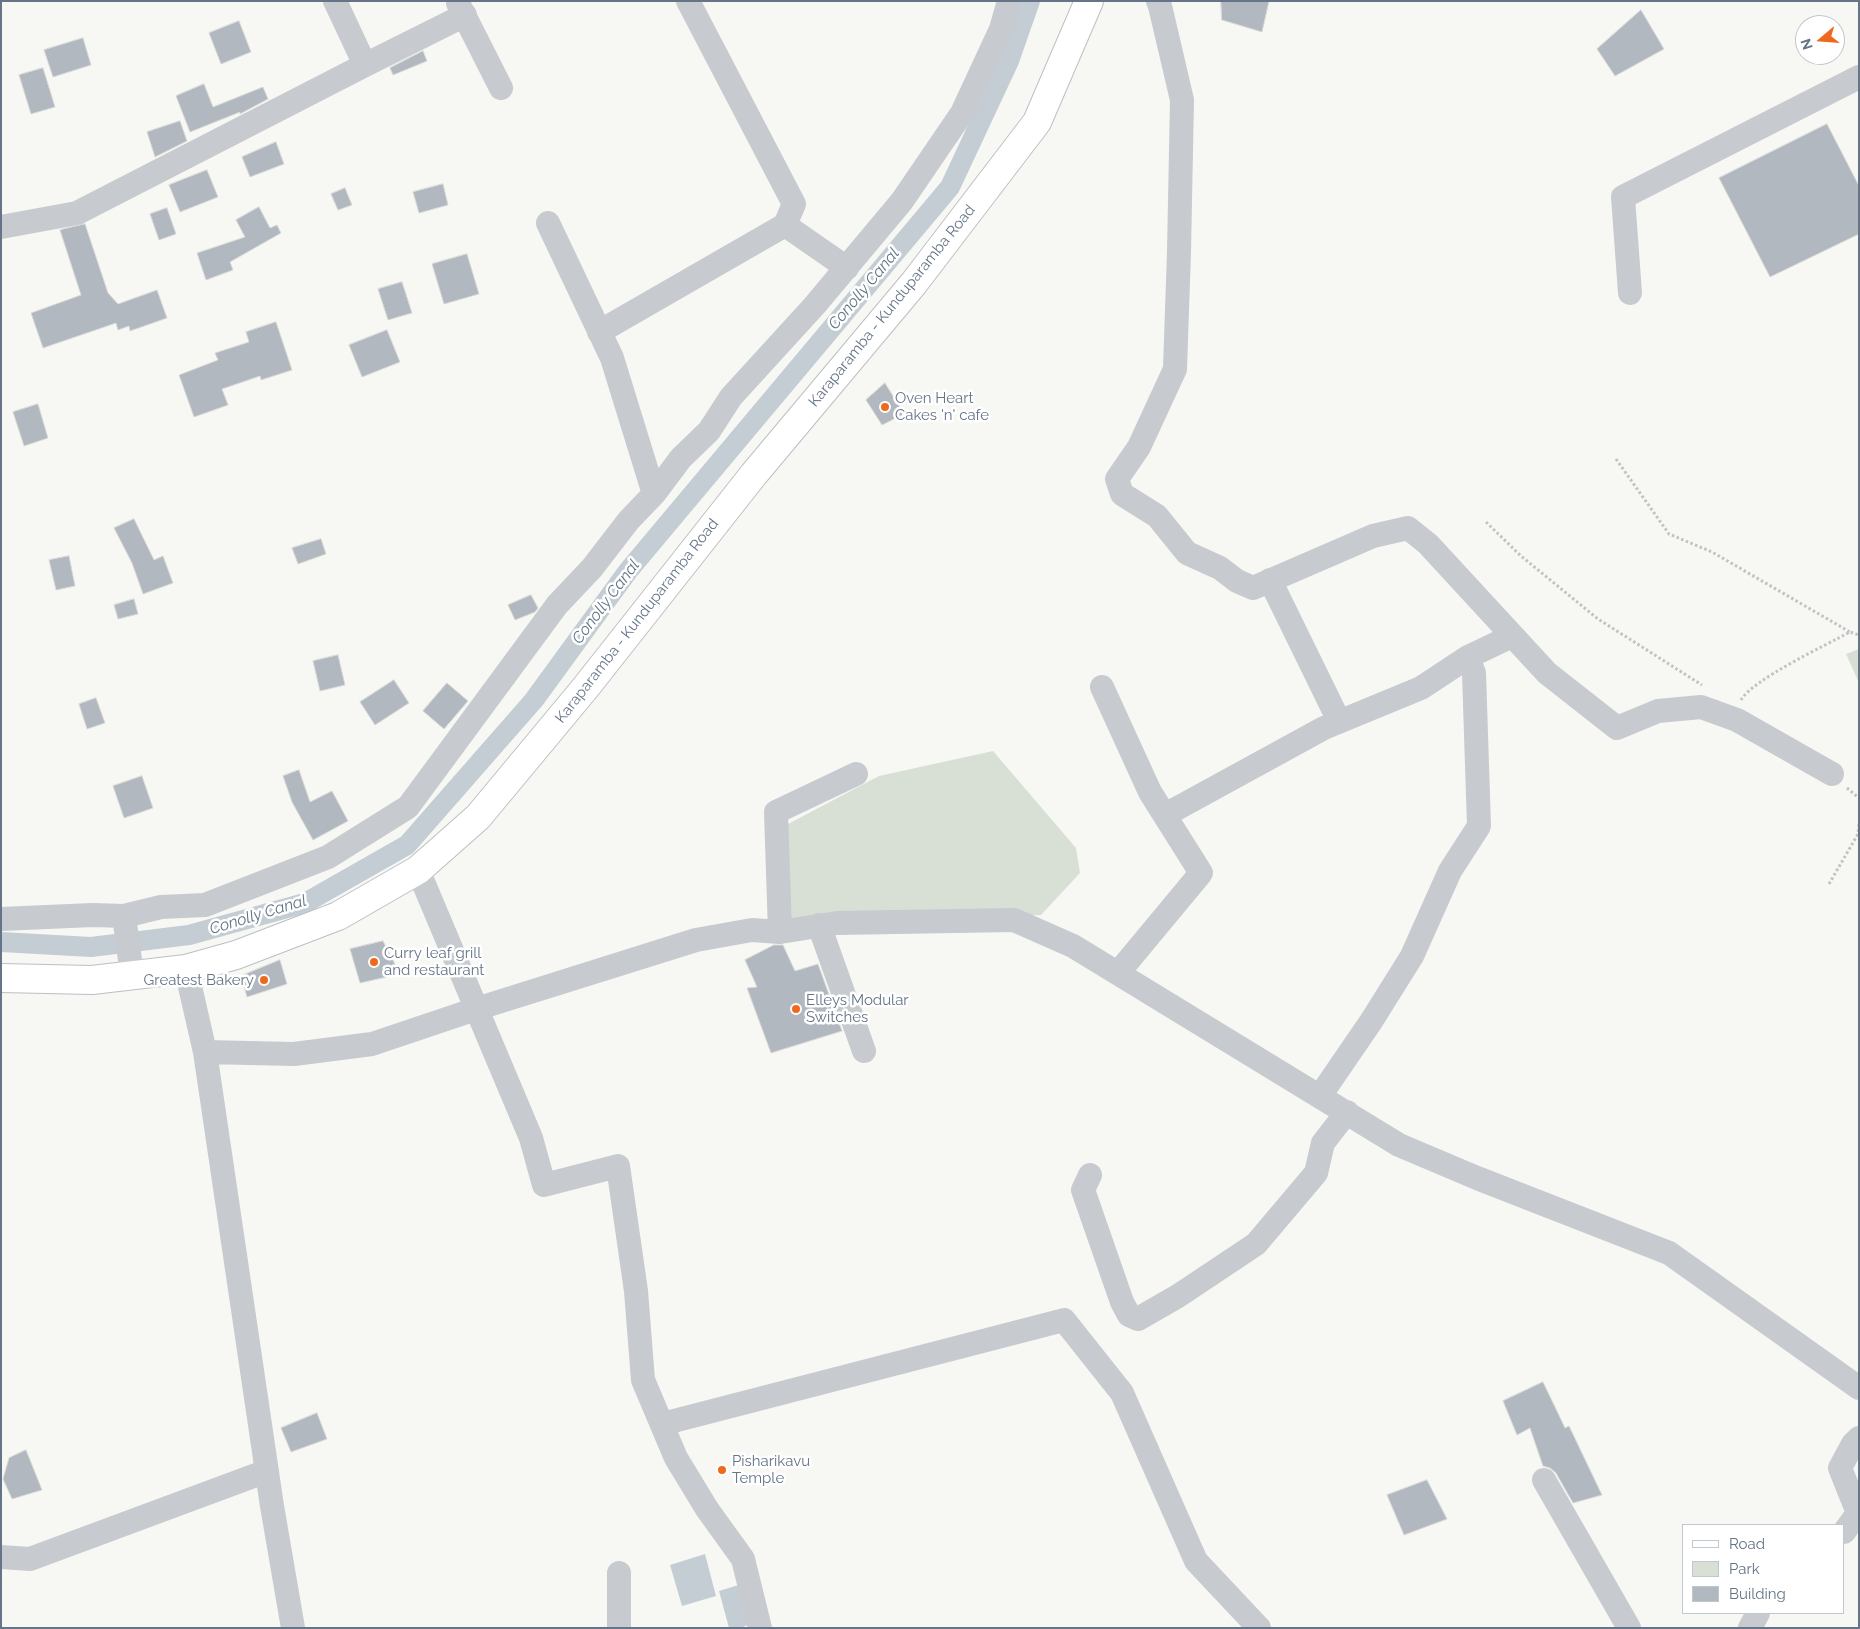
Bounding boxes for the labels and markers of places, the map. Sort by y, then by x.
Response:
place label: Oven Heart Cakes 'n' cafe [895,389,989,424]
marker: Oven Heart Cakes 'n' cafe [879,401,891,413]
place label: Curry leaf grill and restaurant [384,944,484,979]
marker: Curry leaf grill and restaurant [368,956,380,968]
place label: Greatest Bakery [144,971,254,989]
marker: Greatest Bakery [258,974,270,986]
place label: Elleys Modular Switches [806,991,909,1026]
marker: Elleys Modular Switches [790,1003,802,1015]
place label: Pisharikavu Temple [732,1452,810,1487]
marker: Pisharikavu Temple [716,1464,728,1476]

